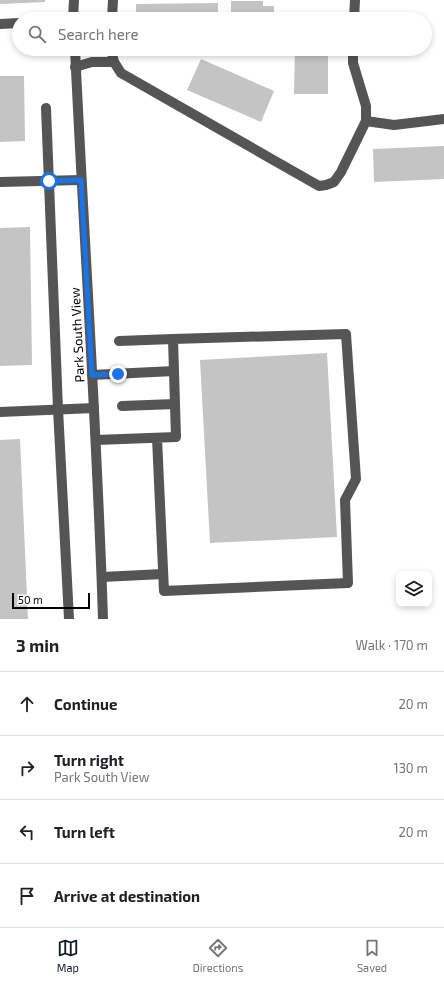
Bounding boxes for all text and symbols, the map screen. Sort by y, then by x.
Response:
search box [12,12,432,56]
icon: search [26,23,48,45]
text: Search here [58,25,139,43]
route start [40,172,58,190]
street label: Park South View [67,287,87,383]
route end [109,365,127,383]
map controls [396,571,432,607]
button: layers [396,571,432,607]
scale bar [12,591,90,610]
text: 50 m [18,593,43,606]
text: 3 min [16,635,59,655]
text: Walk · 170 m [356,637,428,653]
icon: ahead [16,693,38,715]
text: Continue [54,695,117,713]
text: 20 m [399,696,428,712]
text: Turn right [54,751,124,769]
icon: right [16,757,38,779]
text: 130 m [393,760,428,776]
text: Park South View [54,769,149,785]
icon: left [16,821,38,843]
text: Turn left [54,823,115,841]
text: 20 m [399,824,428,840]
icon: arrive [16,885,38,907]
text: Arrive at destination [54,887,200,905]
tab: Map [57,937,79,974]
tab: Directions [193,937,243,974]
tab: Saved [357,937,387,974]

